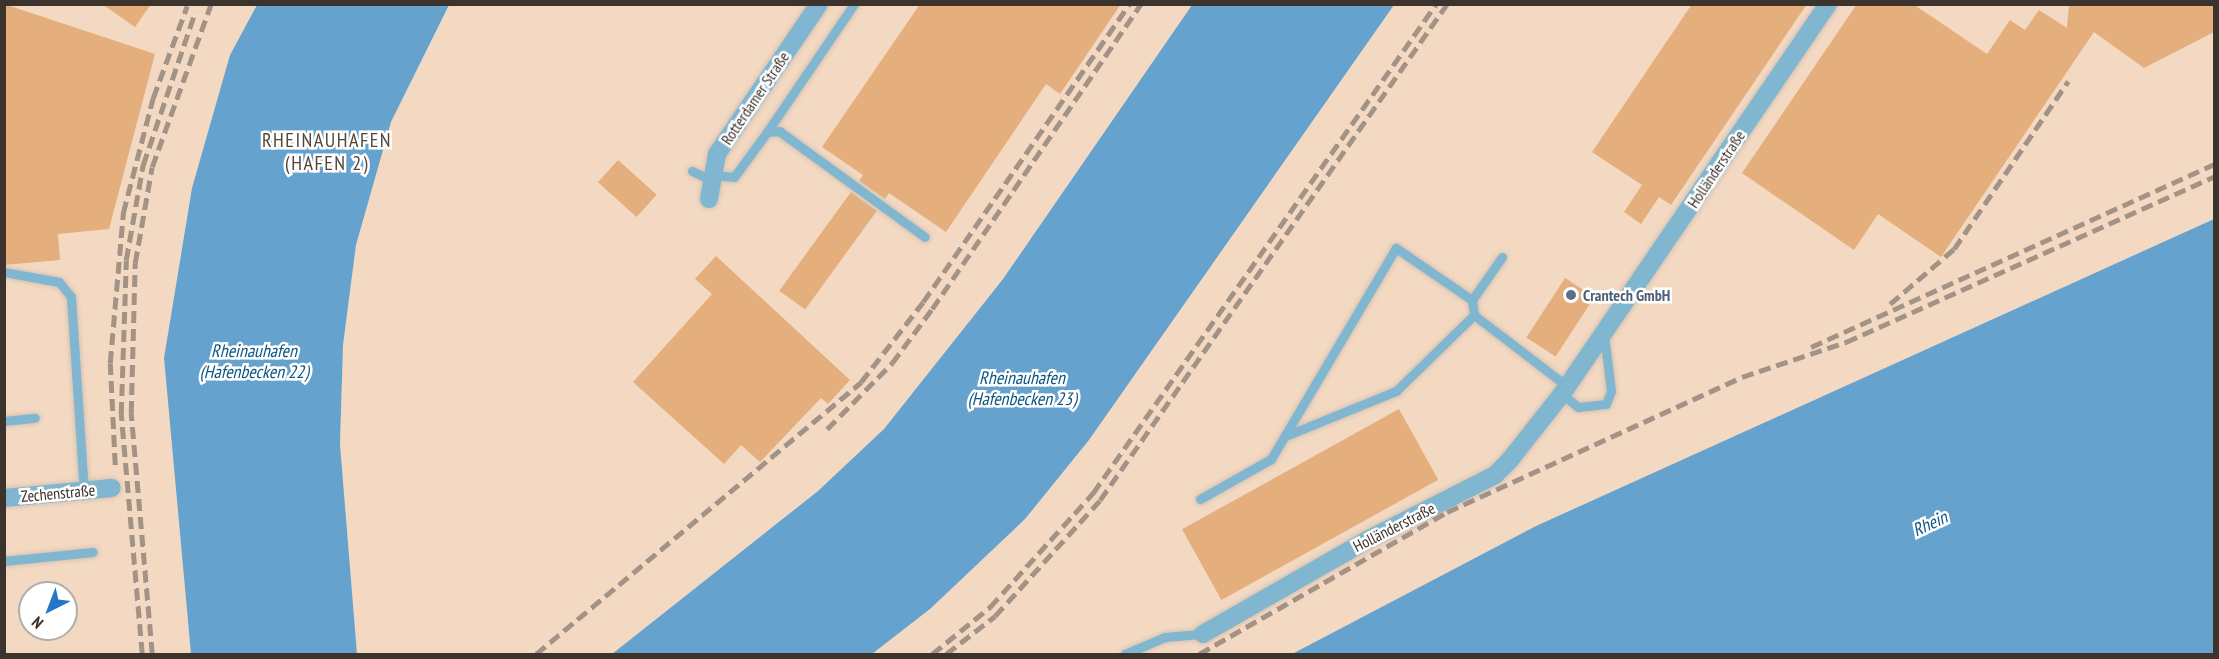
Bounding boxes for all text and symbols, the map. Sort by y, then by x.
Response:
street label: Rotterdamer Straße [717,48,793,148]
street label: Holländerstraße [1683,127,1749,211]
district label: RHEINAUHAFEN (HAFEN 2) [262,128,392,175]
place label: Crantech GmbH [1583,285,1670,305]
marker: Crantech GmbH [1564,288,1578,302]
water label: Rheinauhafen (Hafenbecken 22) [200,341,308,384]
water label: Rheinauhafen (Hafenbecken 23) [968,368,1076,410]
street label: Zechenstraße [20,480,96,506]
street label: Holländerstraße [1350,498,1438,556]
water label: Rhein [1909,507,1951,541]
north arrow [18,581,78,641]
text: N [27,613,47,633]

